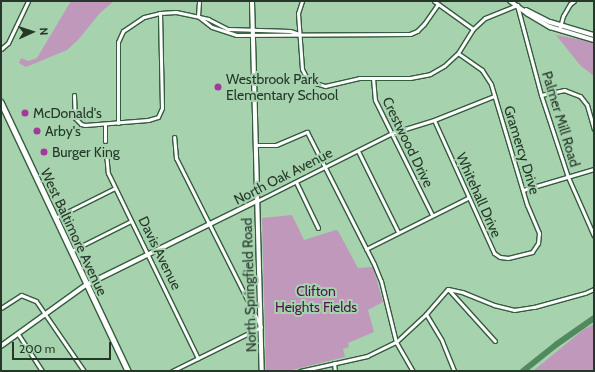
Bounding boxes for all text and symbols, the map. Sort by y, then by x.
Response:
north arrow [12,12,52,52]
text: N [37,27,51,36]
street label: Palmer Mill Road [538,69,584,169]
place label: Westbrook Park Elementary School [226,71,338,104]
marker: Westbrook Park Elementary School [213,82,223,92]
street label: Crestwood Drive [379,94,437,190]
street label: Gramercy Drive [501,104,543,196]
place label: McDonald's [33,105,102,121]
marker: McDonald's [20,108,30,118]
place label: Arby's [45,123,81,139]
marker: Arby's [32,126,42,136]
place label: Burger King [52,144,120,160]
street label: North Oak Avenue [231,144,335,208]
marker: Burger King [39,147,49,157]
street label: Whitehall Drive [453,150,505,240]
street label: West Baltimore Avenue [37,166,111,298]
street label: Davis Avenue [135,213,185,293]
street label: North Springfield Road [238,217,260,353]
park label: Clifton Heights Fields [275,283,357,316]
scale bar [14,334,113,360]
text: 200 m [19,341,55,356]

